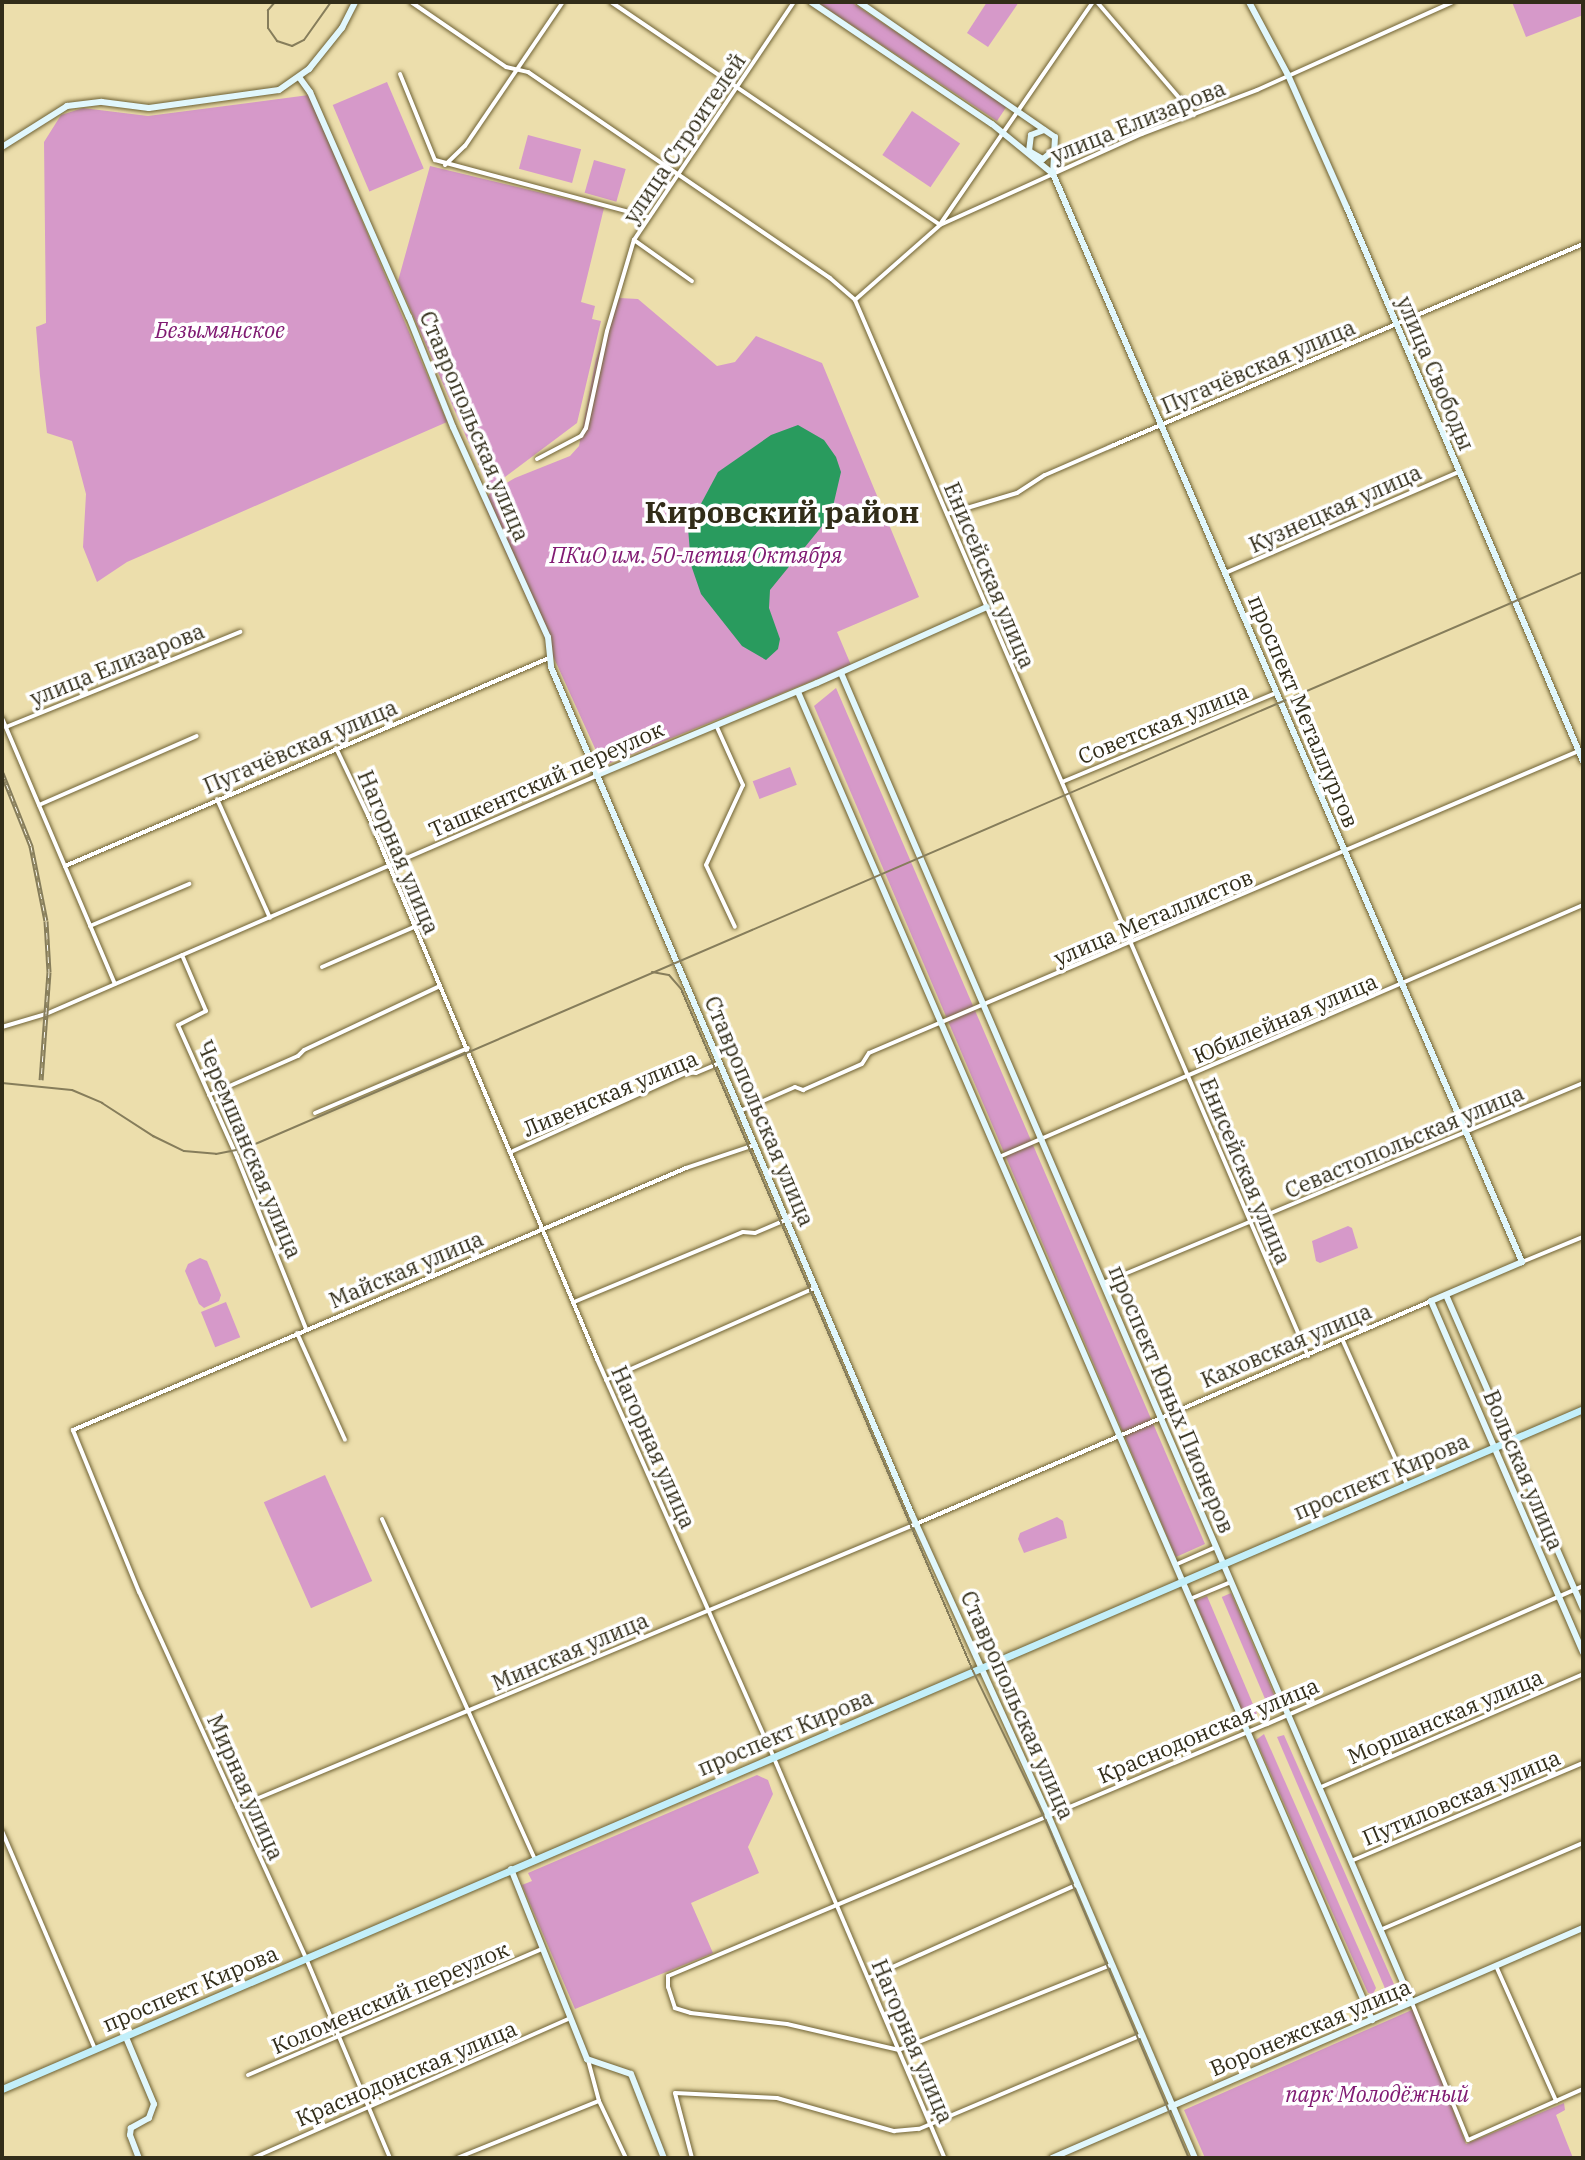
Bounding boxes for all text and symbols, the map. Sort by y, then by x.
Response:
street label: улица Строителей [617,48,751,228]
street label: улица Елизарова [1047,74,1229,168]
street label: улица Свободы [1392,292,1480,454]
street label: Ставропольская улица [414,307,536,545]
street label: Пугачёвская улица [1157,313,1359,419]
park label: Безымянское [155,317,285,343]
street label: Кузнецкая улица [1245,458,1425,558]
street label: Енисейская улица [939,478,1041,672]
district label: Кировский район [645,494,919,530]
park label: ПКиО им. 50-летия Октября [550,542,842,568]
street label: проспект Металлургов [1243,591,1365,831]
street label: улица Елизарова [26,617,208,711]
street label: Советская улица [1074,677,1252,769]
street label: Пугачёвская улица [199,693,401,799]
street label: Ташкентский переулок [424,715,668,843]
street label: Нагорная улица [353,766,445,938]
street label: улица Металлистов [1049,863,1257,971]
street label: Юбилейная улица [1189,967,1381,1069]
street label: Ставропольская улица [699,992,821,1230]
street label: Черемшанская улица [192,1036,308,1262]
street label: Ливенская улица [519,1044,701,1142]
street label: Енисейская улица [1195,1074,1297,1268]
street label: Севастопольская улица [1281,1079,1527,1203]
street label: Майская улица [325,1225,487,1313]
street label: проспект Юных Пионеров [1104,1261,1240,1537]
street label: Каховская улица [1197,1297,1375,1393]
street label: Нагорная улица [606,1361,702,1533]
street label: Вольская улица [1478,1386,1570,1554]
street label: проспект Кирова [1289,1427,1473,1525]
street label: Ставропольская улица [956,1587,1080,1823]
street label: Минская улица [488,1606,652,1696]
street label: Моршанская улица [1343,1663,1547,1769]
street label: Краснодонская улица [1093,1671,1323,1789]
street label: проспект Кирова [693,1683,877,1781]
street label: Мирная улица [202,1710,290,1864]
street label: Путиловская улица [1358,1743,1564,1851]
street label: Коломенский переулок [268,1935,512,2059]
street label: проспект Кирова [98,1939,282,2037]
street label: Нагорная улица [867,1955,959,2127]
street label: Воронежская улица [1206,1973,1414,2081]
street label: Краснодонская улица [291,2014,521,2132]
park label: парк Молодёжный [1285,2081,1469,2107]

